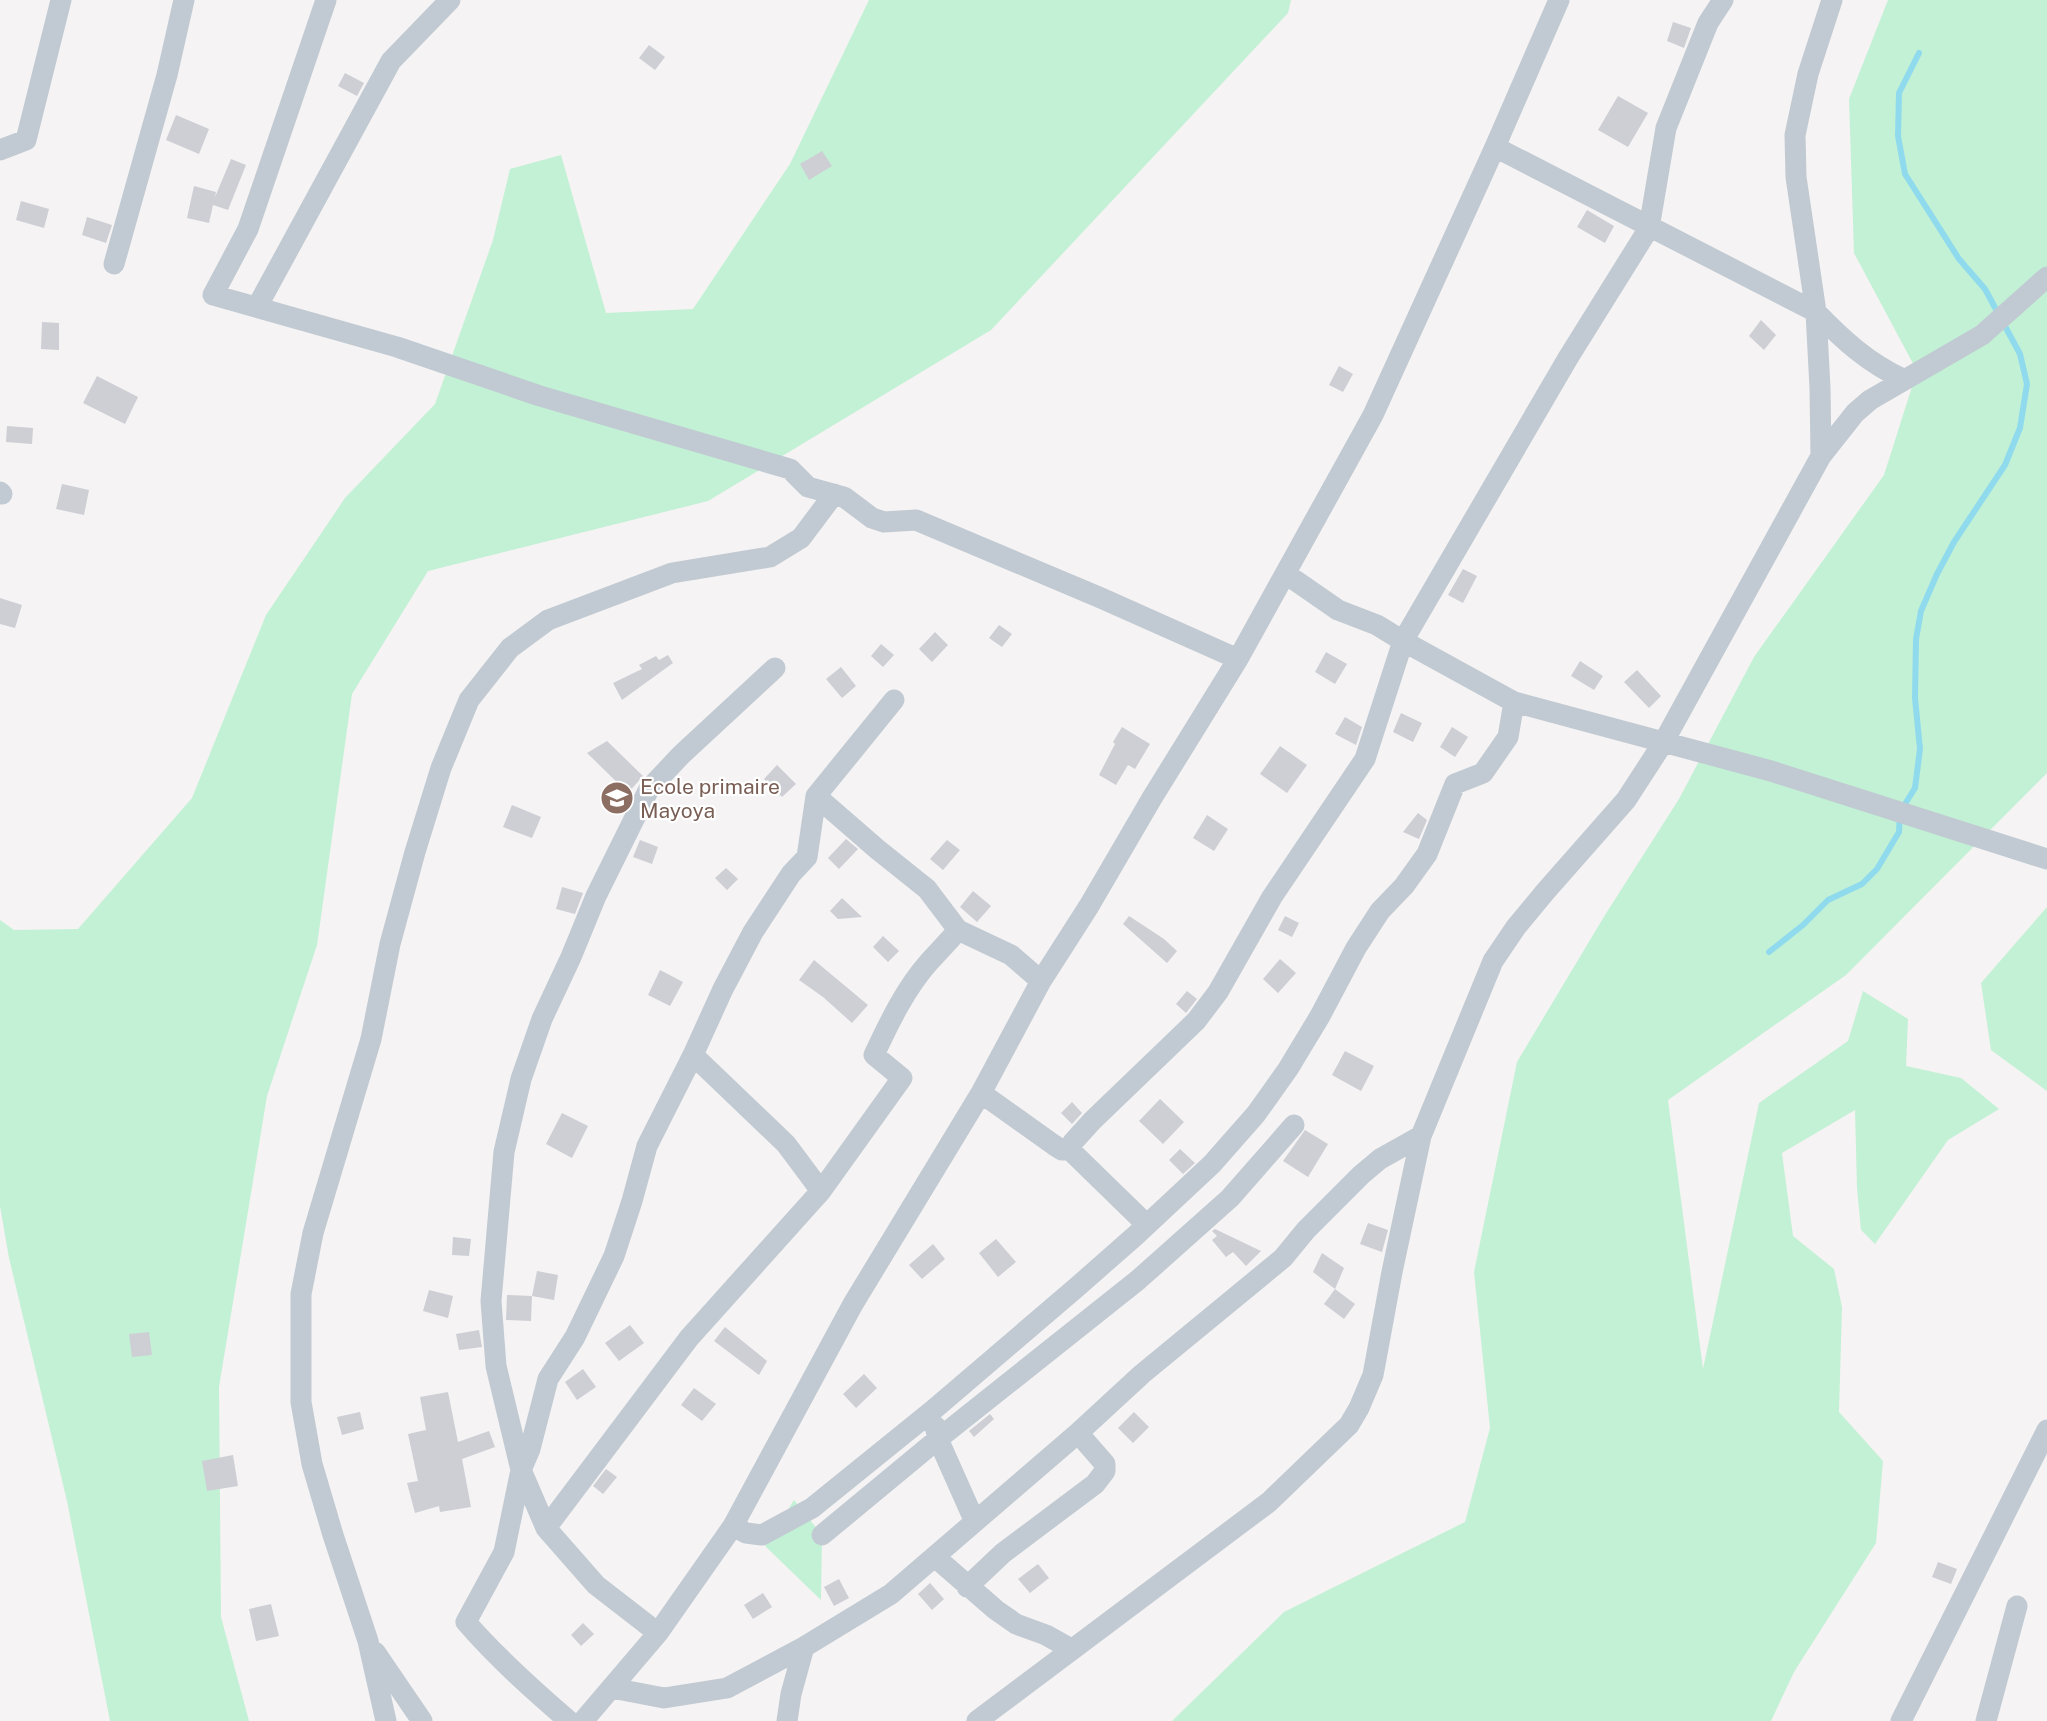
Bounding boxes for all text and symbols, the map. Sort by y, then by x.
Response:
place label: Ecole primaire Mayoya [640,774,780,823]
school or university icon: Ecole primaire Mayoya [599,780,635,816]

